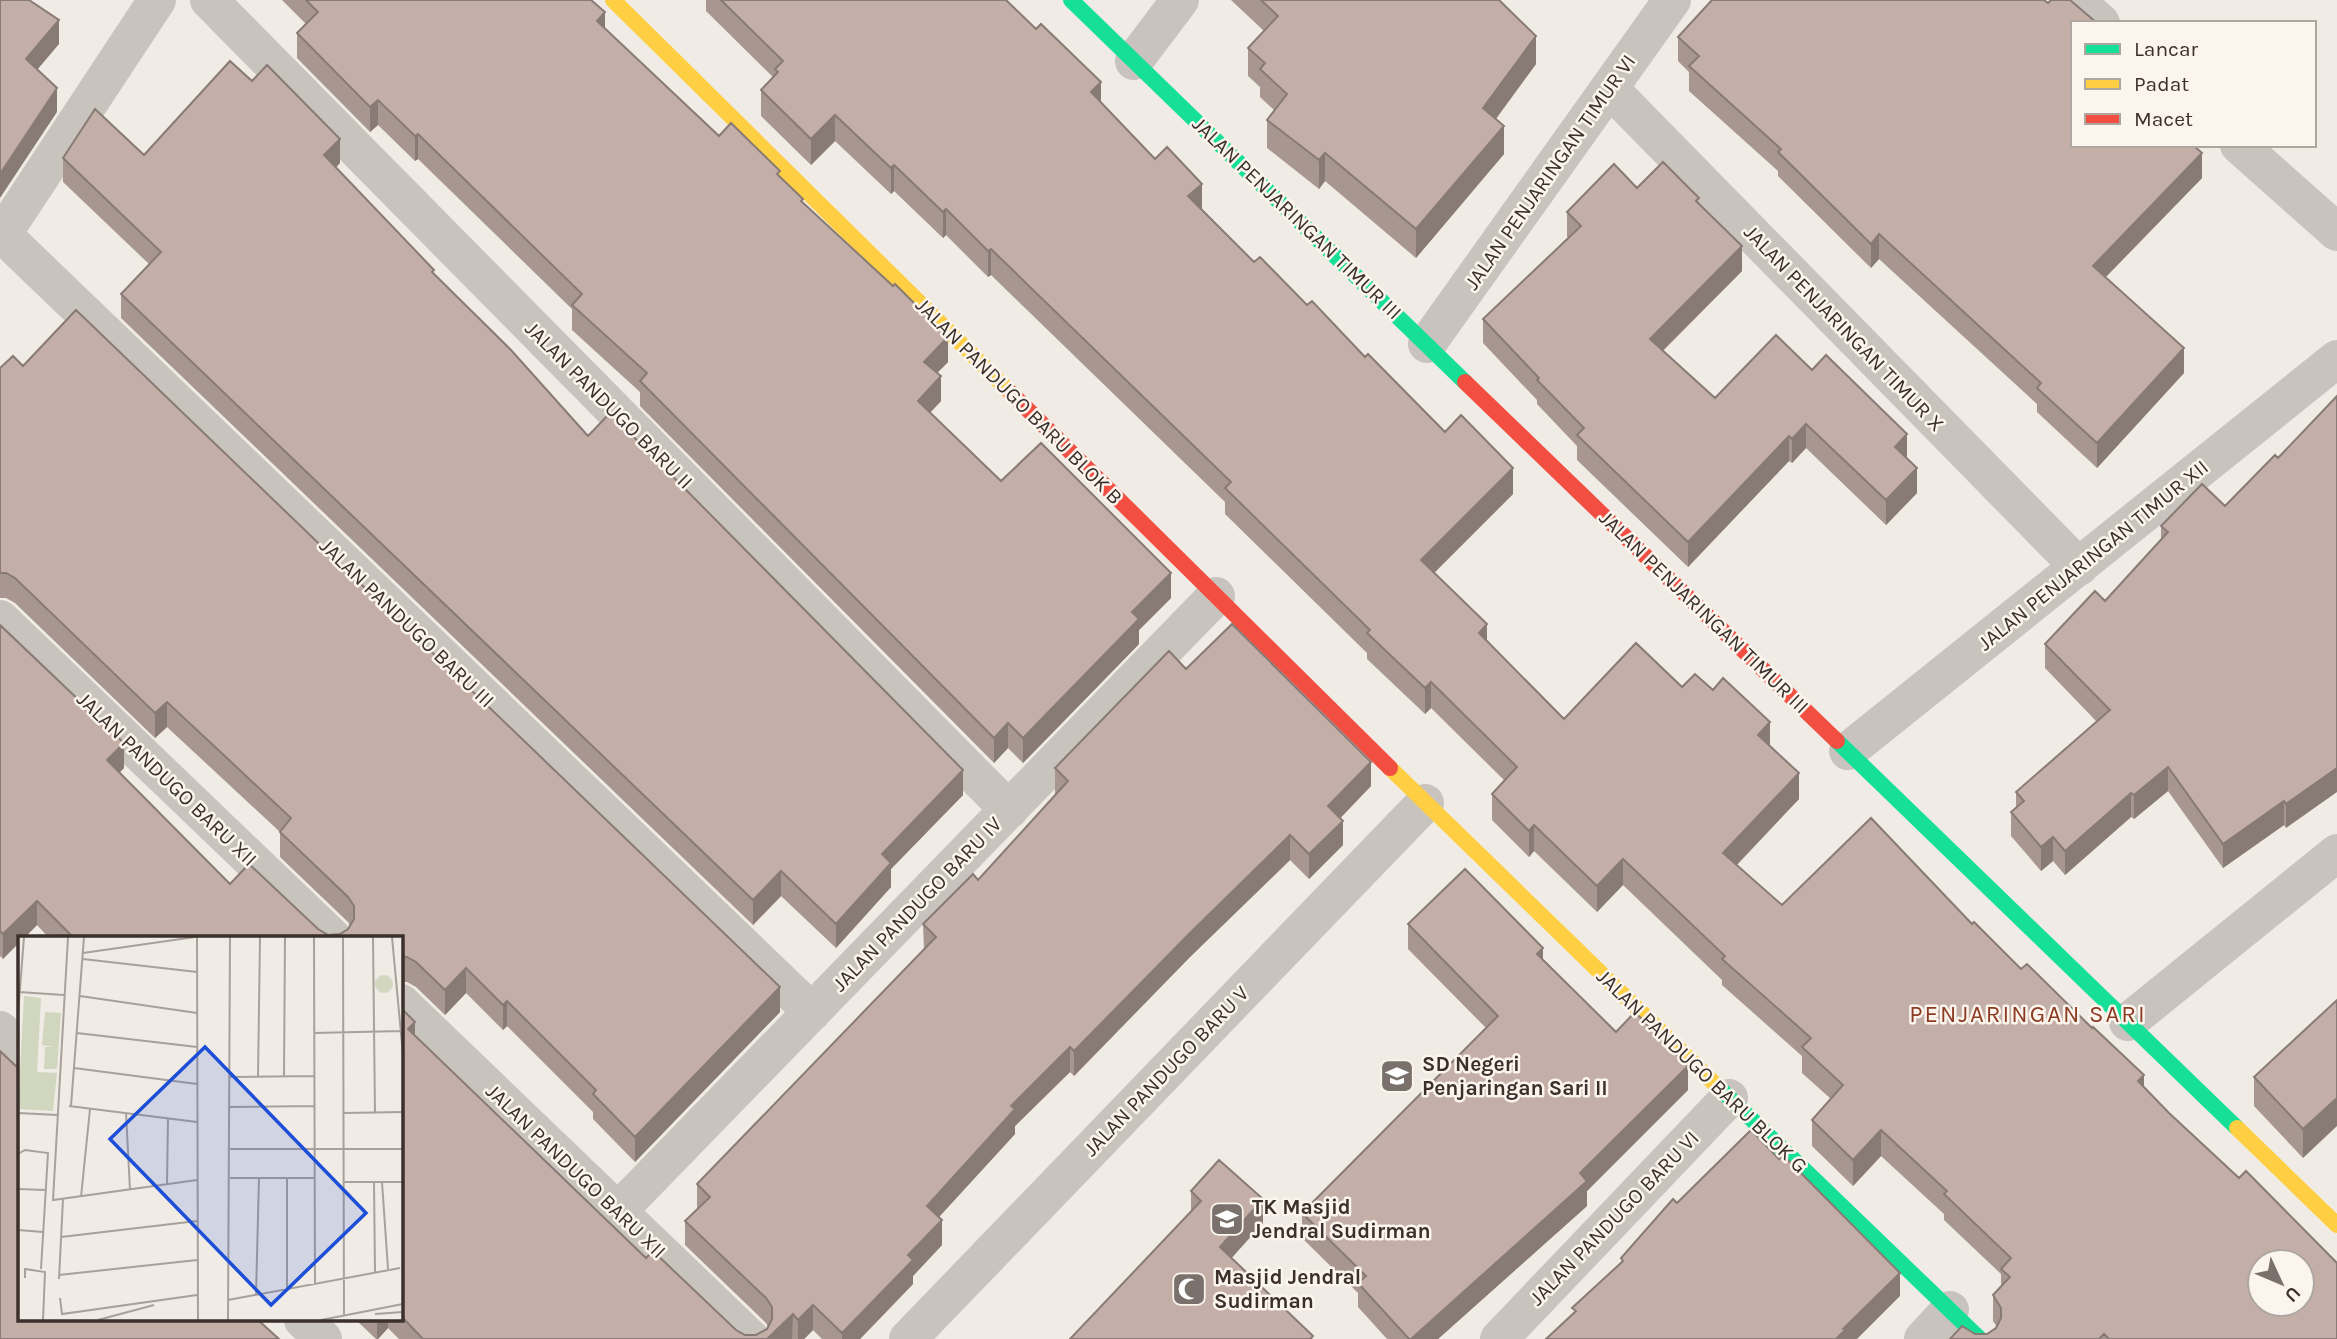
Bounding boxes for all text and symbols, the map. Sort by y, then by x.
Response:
legend [2071,21,2316,147]
text: Lancar [2134,37,2198,61]
street label: JALAN PENJARINGAN TIMUR VI [1459,50,1641,294]
text: Padat [2134,72,2189,96]
text: Macet [2134,107,2193,131]
street label: JALAN PENJARINGAN TIMUR III [1187,112,1407,324]
street label: JALAN PENJARINGAN TIMUR X [1739,220,1949,436]
street label: JALAN PANDUGO BARU BLOK B [911,293,1127,509]
street label: JALAN PANDUGO BARU II [520,316,698,494]
street label: JALAN PENJARINGAN TIMUR XII [1973,455,2213,655]
street label: JALAN PENJARINGAN TIMUR III [1594,506,1814,718]
street label: JALAN PANDUGO BARU III [315,533,499,713]
street label: JALAN PANDUGO BARU XII [72,687,262,871]
street label: JALAN PANDUGO BARU IV [827,812,1007,996]
inset map [18,936,402,1322]
street label: JALAN PANDUGO BARU BLOK G [1592,964,1812,1178]
street label: JALAN PANDUGO BARU V [1078,981,1254,1161]
district label: PENJARINGAN SARI [1909,1000,2147,1028]
place label: SD Negeri Penjaringan Sari II [1422,1052,1608,1100]
school or university icon: SD Negeri Penjaringan Sari II [1378,1057,1416,1095]
street label: JALAN PANDUGO BARU XII [481,1079,671,1263]
street label: JALAN PANDUGO BARU VI [1524,1126,1704,1310]
place label: TK Masjid Jendral Sudirman [1252,1195,1431,1243]
school or university icon: TK Masjid Jendral Sudirman [1208,1200,1246,1238]
north arrow [2246,1248,2316,1318]
place label: Masjid Jendral Sudirman [1214,1265,1361,1313]
mosque icon: Masjid Jendral Sudirman [1170,1270,1208,1308]
text: U [2280,1282,2305,1306]

